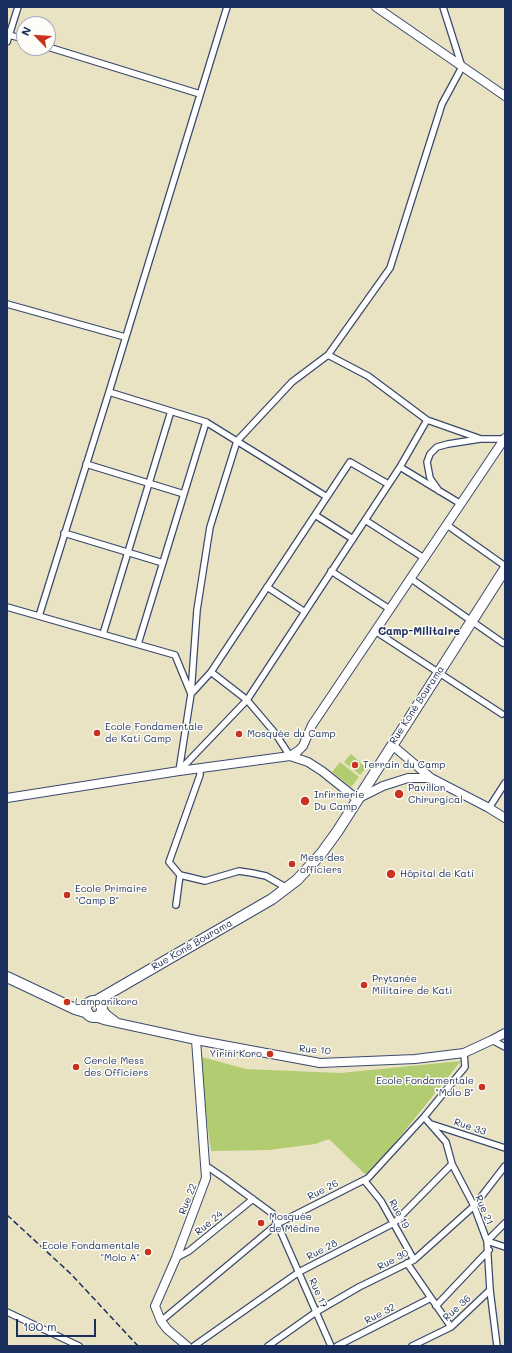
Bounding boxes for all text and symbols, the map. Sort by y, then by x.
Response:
north arrow [16,16,56,56]
text: N [17,24,34,38]
district label: Camp-Militaire [378,625,460,639]
street label: Rue Koné Bourama [387,663,447,747]
place label: Ecole Fondamentale de Kati Camp [105,721,203,744]
marker: Ecole Fondamentale de Kati Camp [92,728,102,738]
place label: Mosquée du Camp [247,728,336,740]
marker: Mosquée du Camp [234,729,244,739]
place label: Terrain du Camp [363,759,445,771]
marker: Terrain du Camp [350,760,360,770]
place label: Pavillon Chirurgical [408,782,463,806]
marker: Pavillon Chirurgical [393,788,405,800]
place label: Infirmerie Du Camp [314,789,364,812]
marker: Infirmerie Du Camp [299,795,311,807]
place label: Mess des officiers [300,852,344,876]
marker: Mess des officiers [287,859,297,869]
marker: Hôpital de Kati [385,868,397,880]
place label: Hôpital de Kati [400,868,474,880]
place label: Ecole Primaire "Camp B" [75,883,147,906]
marker: Ecole Primaire "Camp B" [62,890,72,900]
street label: Rue Koné Bourama [149,917,235,973]
place label: Prytanée Militaire de Kati [372,973,452,996]
marker: Prytanée Militaire de Kati [359,980,369,990]
place label: Lampanikoro [75,996,138,1008]
marker: Lampanikoro [62,997,72,1007]
street label: Rue 10 [299,1043,331,1057]
place label: Yirini Koro [210,1048,262,1060]
marker: Yirini Koro [265,1049,275,1059]
place label: Cercle Mess des Officiers [84,1055,148,1078]
marker: Cercle Mess des Officiers [71,1062,81,1072]
place label: Ecole Fondamentale "Molo B" [376,1075,474,1098]
marker: Ecole Fondamentale "Molo B" [477,1082,487,1092]
street label: Rue 33 [452,1116,488,1138]
street label: Rue 26 [306,1177,340,1203]
street label: Rue 22 [177,1182,199,1216]
street label: Rue 21 [472,1193,496,1227]
street label: Rue 19 [386,1197,412,1231]
street label: Rue 24 [193,1208,225,1238]
place label: Mosquée de Médine [269,1211,320,1234]
marker: Mosquée de Médine [256,1218,266,1228]
street label: Rue 28 [305,1237,339,1263]
place label: Ecole Fondamentale "Molo A" [42,1240,140,1264]
marker: Ecole Fondamentale "Molo A" [143,1247,153,1257]
street label: Rue 30 [375,1247,411,1273]
street label: Rue 17 [306,1276,330,1310]
street label: Rue 36 [441,1292,473,1324]
street label: Rue 32 [363,1301,397,1327]
scale bar [18,1311,98,1337]
text: 100 m [23,1318,57,1334]

